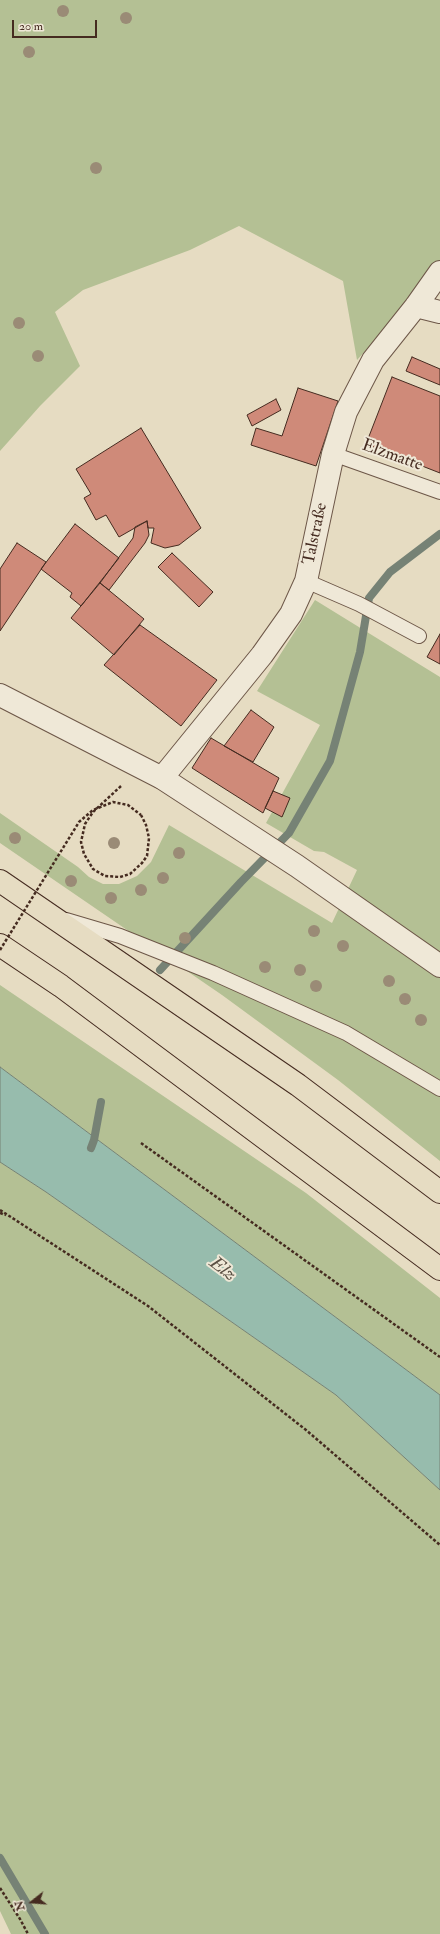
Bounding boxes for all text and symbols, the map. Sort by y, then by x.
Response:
scale bar [14,12,99,38]
text: 20 m [19,19,43,34]
street label: Elzmatte [359,436,425,476]
street label: Talstraße [299,501,333,567]
water label: Elz [205,1253,239,1287]
north arrow [12,1882,52,1922]
text: N [12,1899,28,1912]

